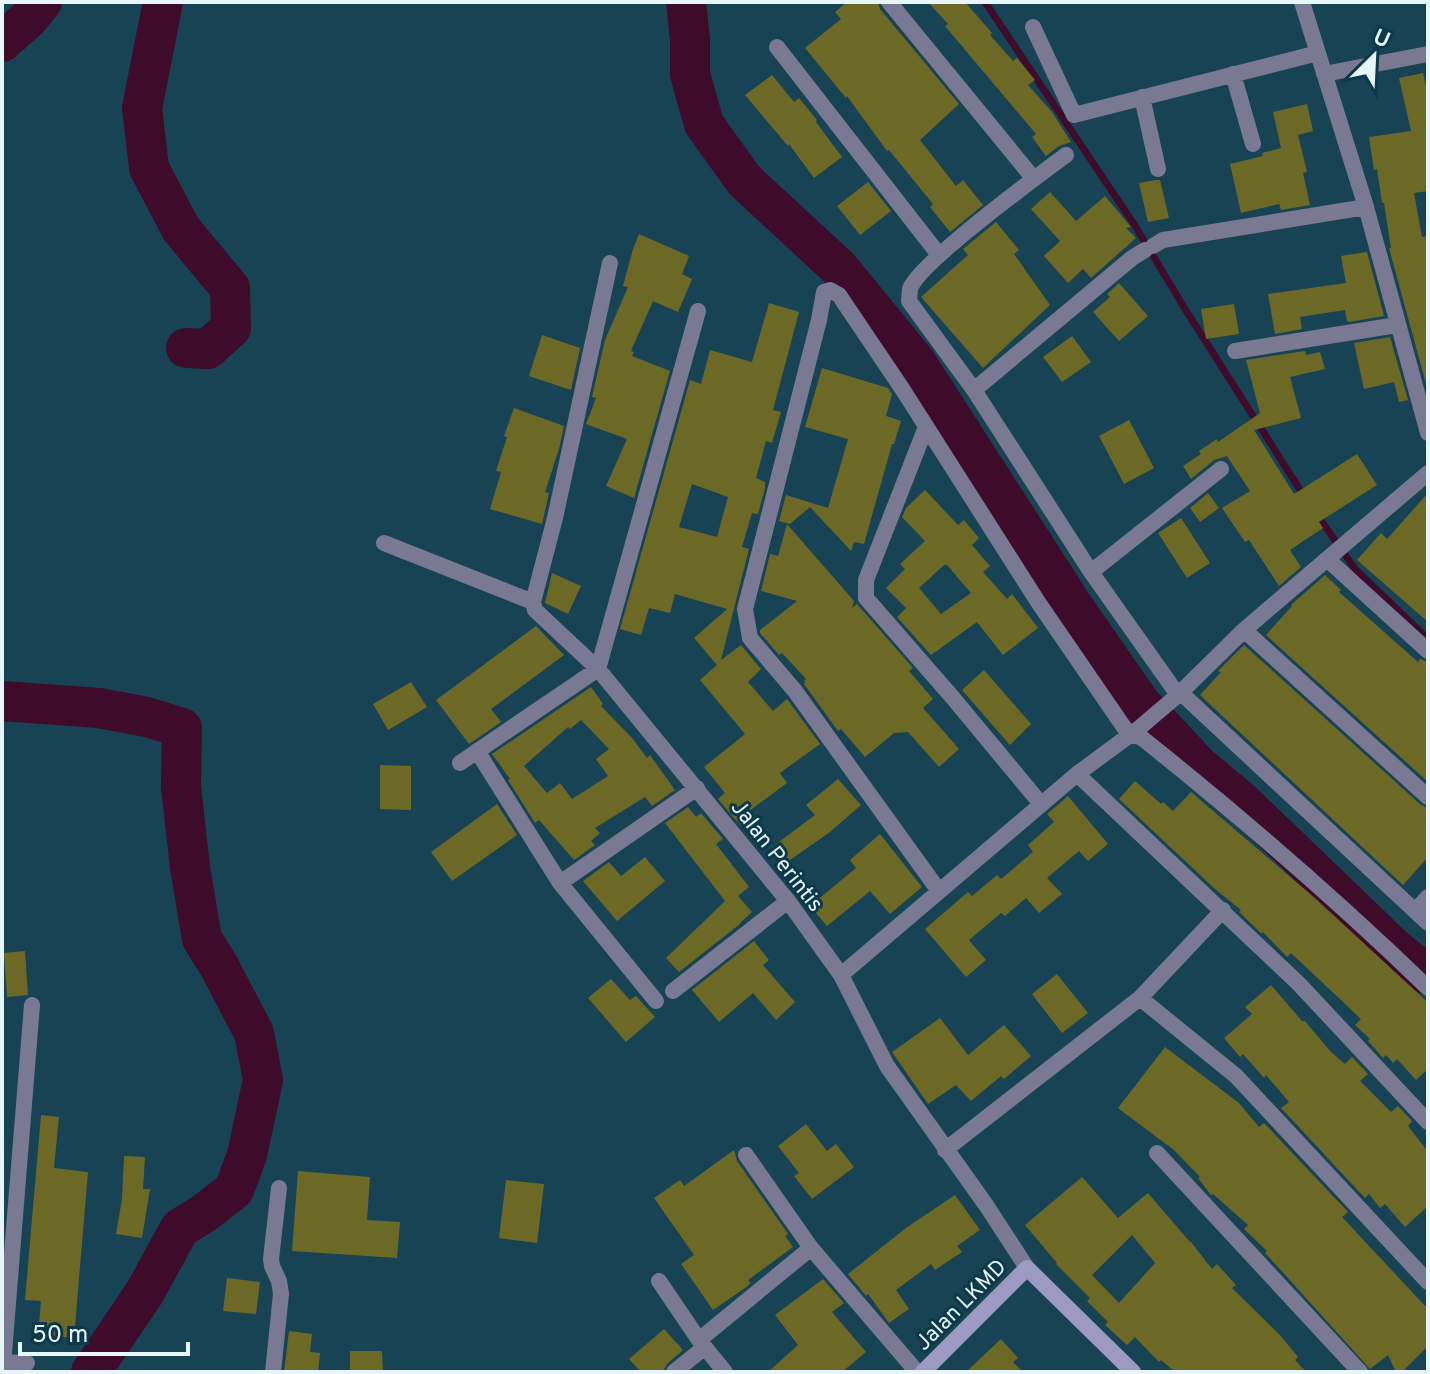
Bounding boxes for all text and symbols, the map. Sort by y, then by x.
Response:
north arrow [1334,16,1414,96]
text: U [1368,24,1394,56]
street label: Jalan Perintis [724,795,828,918]
street label: Jalan LKMD [910,1254,1013,1357]
scale bar [20,1306,188,1356]
text: 50 m [32,1321,88,1351]

